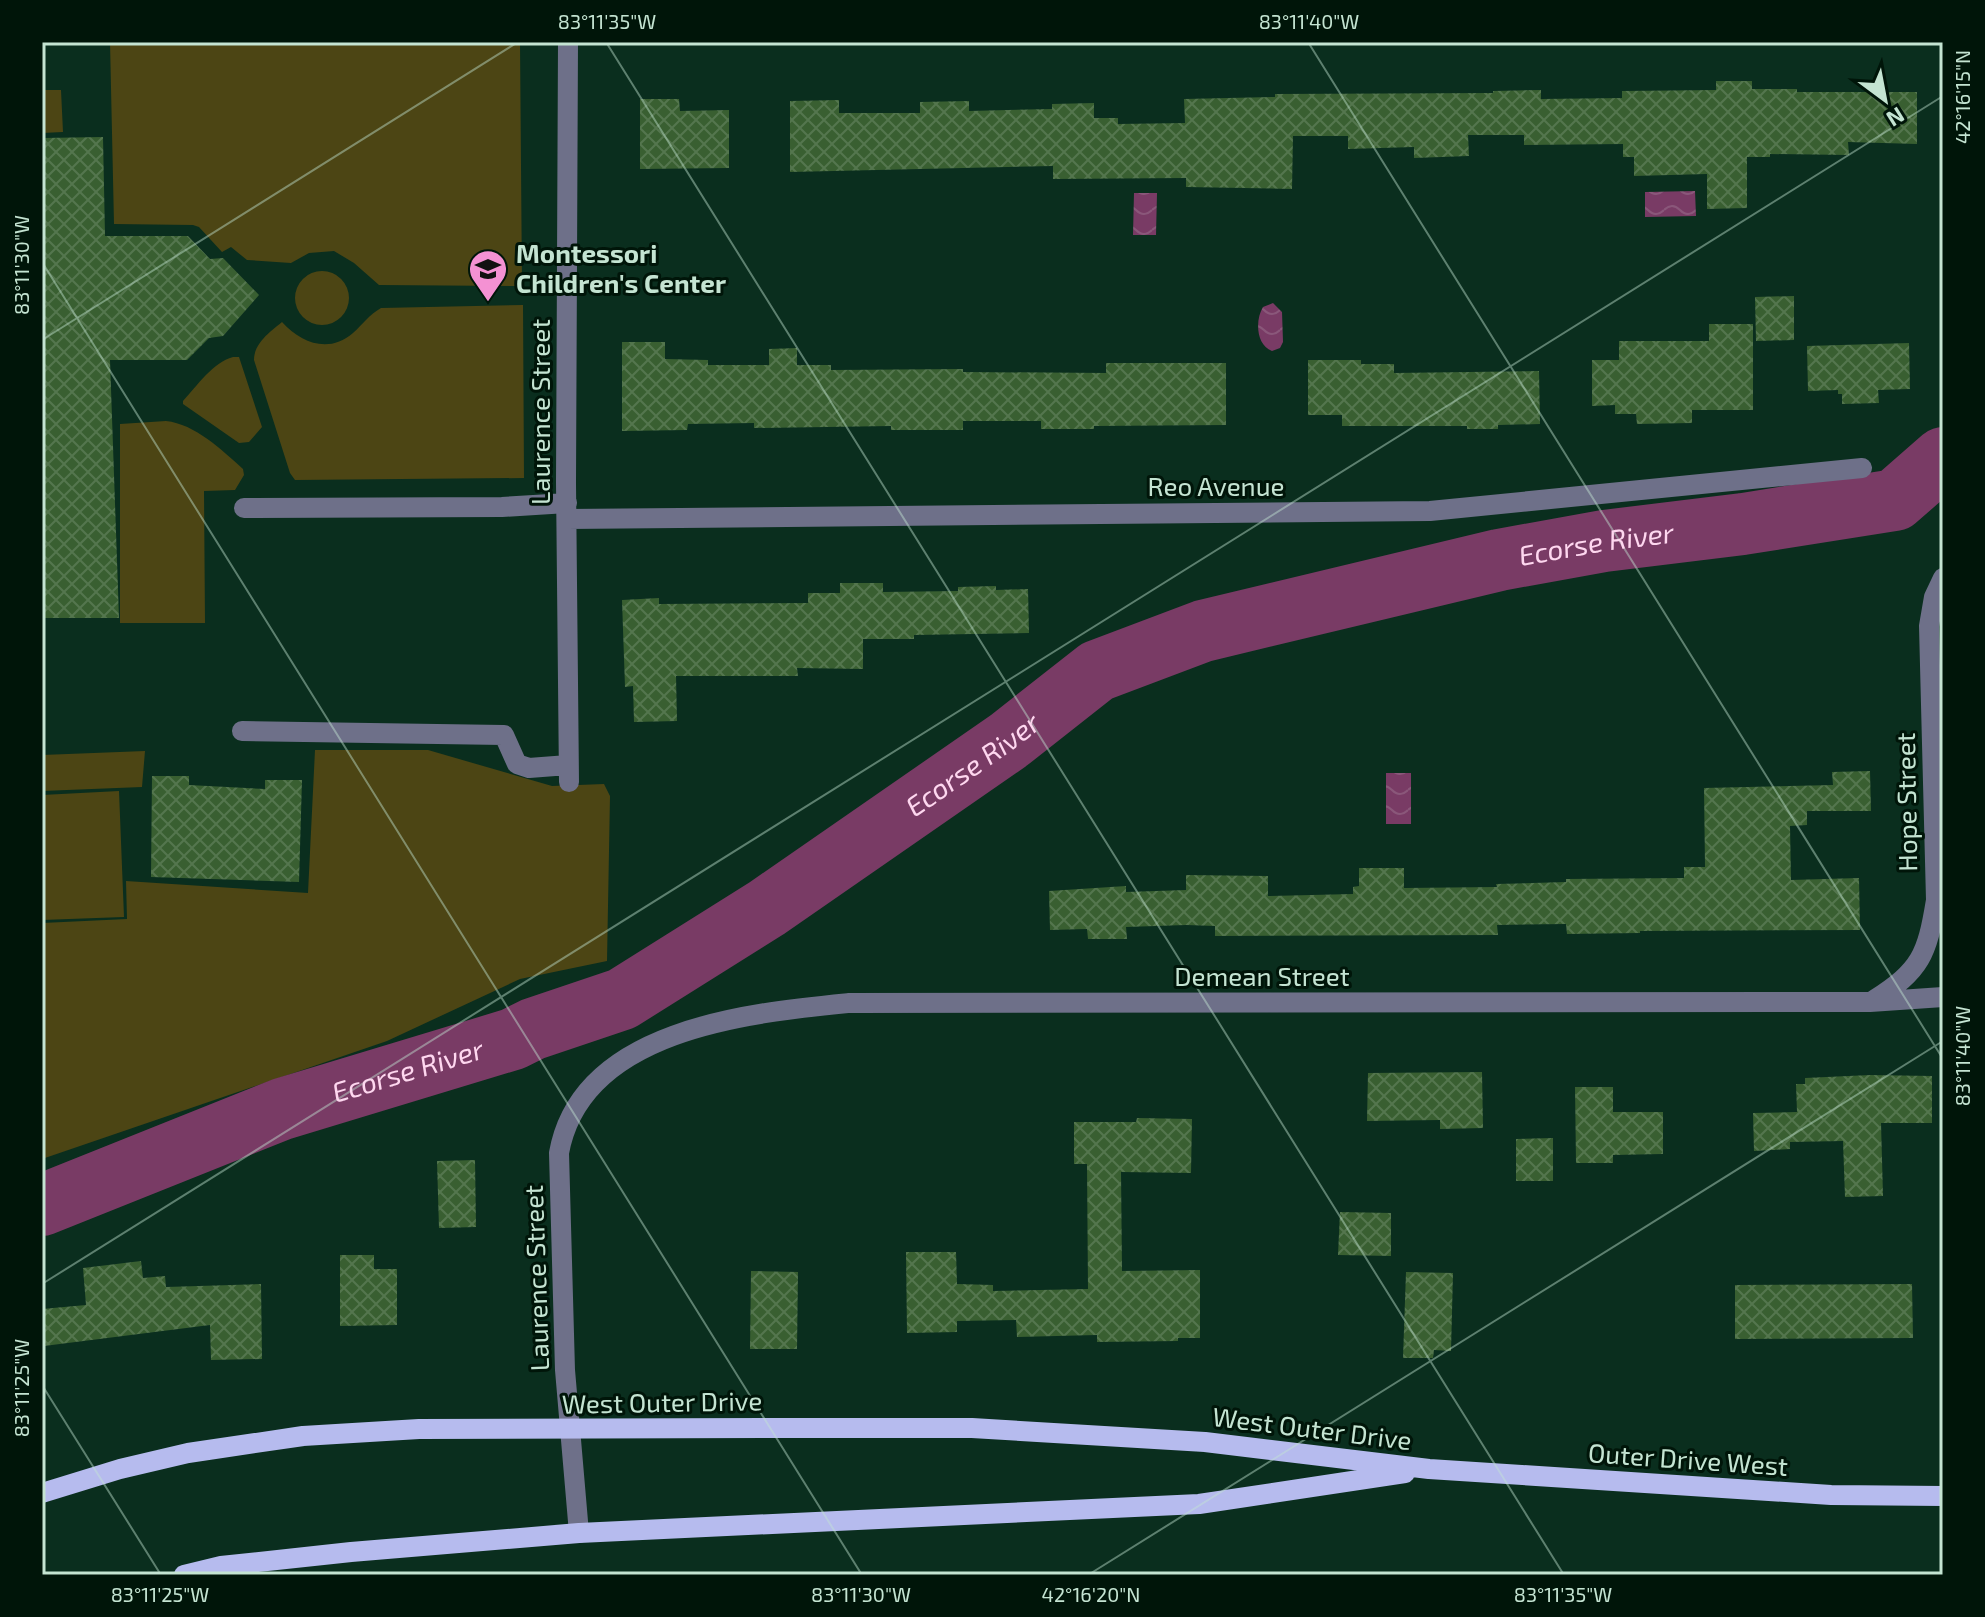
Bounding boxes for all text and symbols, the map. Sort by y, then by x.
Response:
text: 83°11'35"W [558,9,656,33]
text: 83°11'40"W [1259,9,1359,33]
text: 42°16'15"N [1950,50,1974,144]
north arrow [1845,60,1925,140]
text: N [1883,103,1910,133]
text: 83°11'30"W [9,215,33,315]
place label: Montessori Children's Center [516,237,726,298]
school or university icon: Montessori Children's Center [467,248,509,303]
street label: Laurence Street [524,319,555,505]
street label: Reo Avenue [1148,470,1284,501]
water label: Ecorse River [1516,515,1676,572]
water label: Ecorse River [898,704,1047,823]
street label: Hope Street [1889,732,1922,872]
street label: Demean Street [1174,960,1350,991]
text: 83°11'40"W [1950,1006,1974,1106]
water label: Ecorse River [328,1031,488,1109]
street label: Laurence Street [517,1184,554,1372]
text: 83°11'25"W [9,1339,33,1437]
street label: West Outer Drive [561,1384,762,1419]
street label: West Outer Drive [1211,1400,1414,1455]
street label: Outer Drive West [1587,1436,1789,1481]
text: 83°11'25"W [111,1582,209,1606]
text: 83°11'30"W [811,1582,911,1606]
text: 42°16'20"N [1042,1582,1140,1606]
text: 83°11'35"W [1514,1582,1612,1606]

